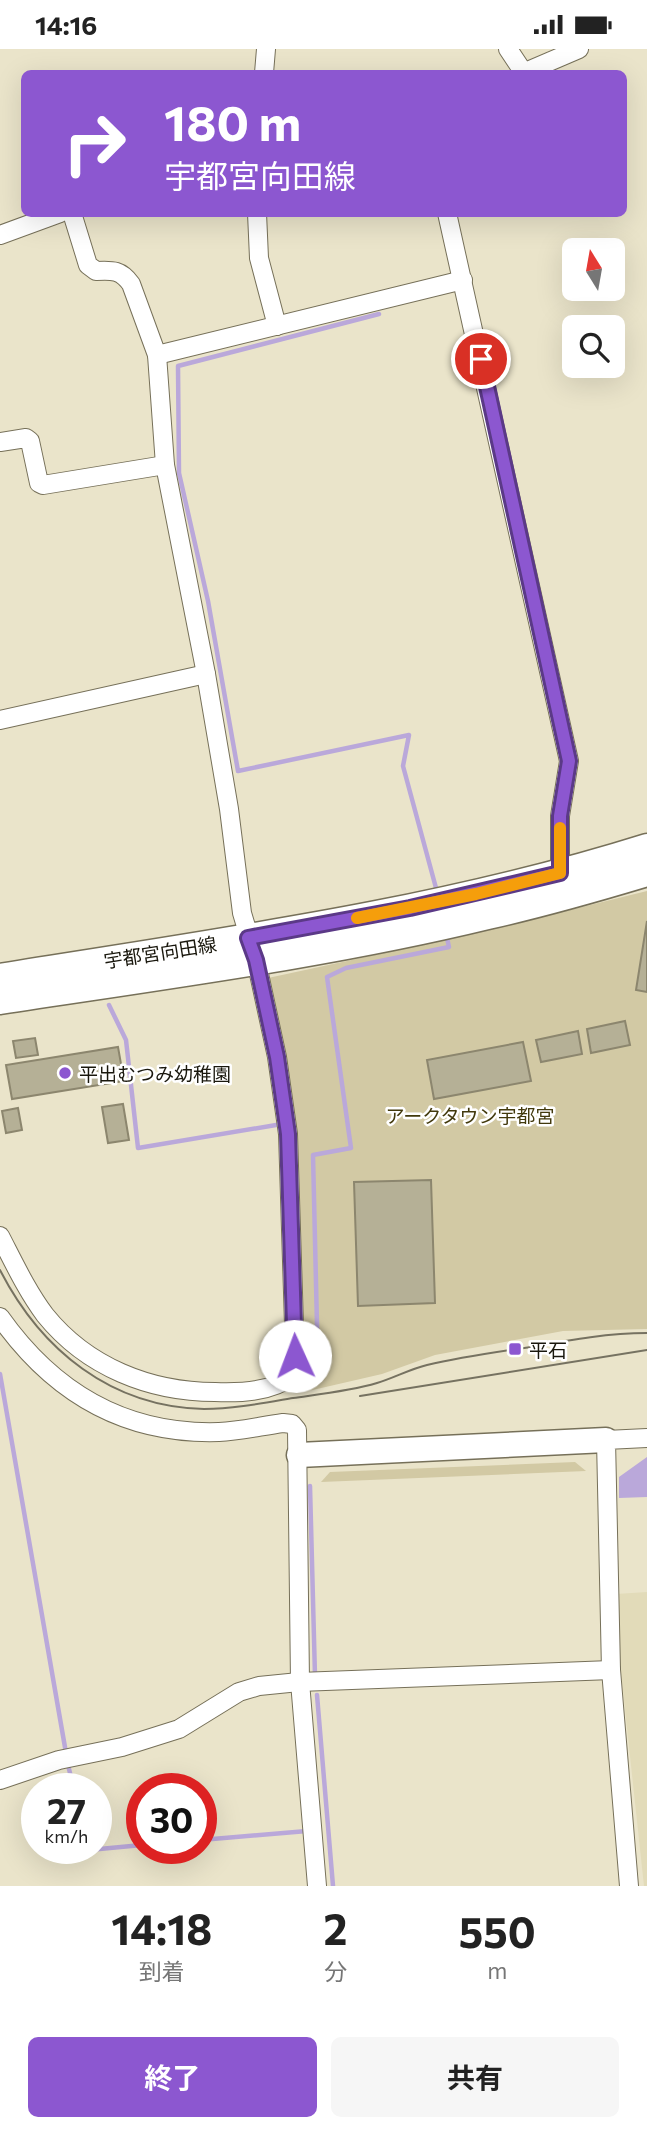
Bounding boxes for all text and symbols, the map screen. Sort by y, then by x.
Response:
text: 14:16 [35,9,97,40]
text: 180 m [164,91,301,151]
icon: right [49,98,140,189]
text: 宇都宮向田線 [164,155,356,195]
north arrow [562,238,625,301]
map controls [562,238,625,378]
button: search [562,315,625,378]
pin [451,329,511,389]
icon: arrive [462,340,500,378]
street label: 宇都宮向田線 [102,932,218,972]
place label: 平出むつみ幼稚園 [79,1062,231,1085]
marker: 平出むつみ幼稚園 [57,1065,73,1081]
park label: アークタウン宇都宮 [385,1104,555,1127]
position arrow [258,1319,332,1393]
place label: 平石 [529,1338,567,1361]
marker: 平石 [507,1341,523,1357]
speed limit sign: 30 [126,1773,217,1864]
text: 27 [47,1788,86,1831]
text: km/h [45,1825,88,1847]
text: 14:18 [111,1902,212,1954]
text: 2 [324,1902,347,1954]
text: 550 [459,1905,536,1957]
text: m [487,1956,507,1984]
text: 到着 [139,1957,185,1985]
text: 分 [324,1957,347,1985]
button: 終了 [28,2037,317,2117]
button: 共有 [331,2037,619,2117]

